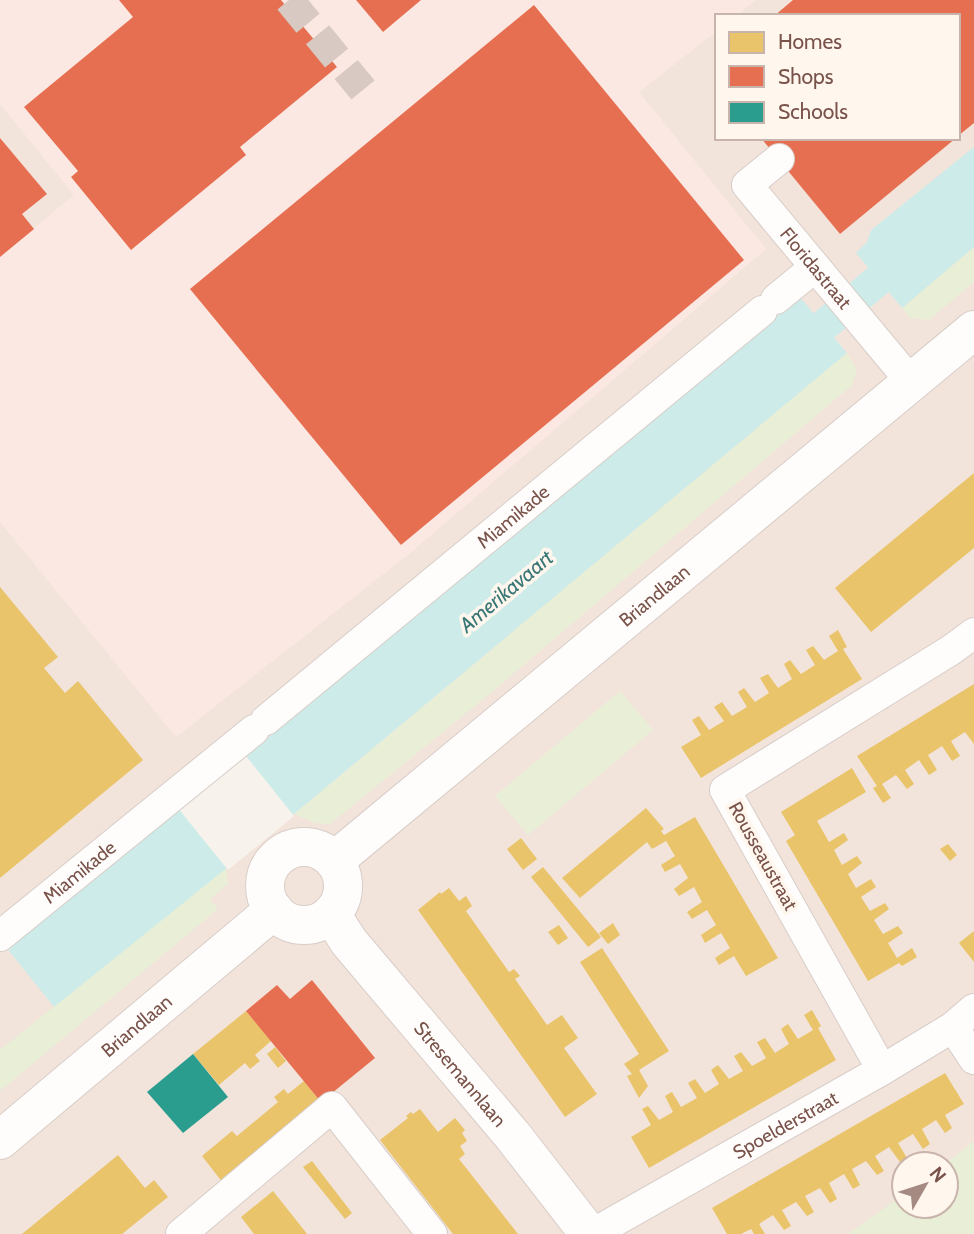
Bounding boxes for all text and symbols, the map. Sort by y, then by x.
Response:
legend [715,14,960,140]
text: Homes [778,29,842,54]
text: Shops [778,64,834,89]
text: Schools [778,99,848,124]
street label: Floridastraat [775,222,857,314]
street label: Miamikade [472,480,554,553]
water label: Amerikavaart [453,544,558,638]
street label: Briandlaan [614,559,694,631]
street label: Rousseaustraat [724,798,803,915]
street label: Miamikade [38,835,120,908]
street label: Briandlaan [96,989,176,1062]
street label: Stresemannlaan [410,1017,511,1131]
street label: Spoelderstraat [729,1086,842,1164]
north arrow [890,1150,960,1220]
text: N [925,1162,951,1187]

